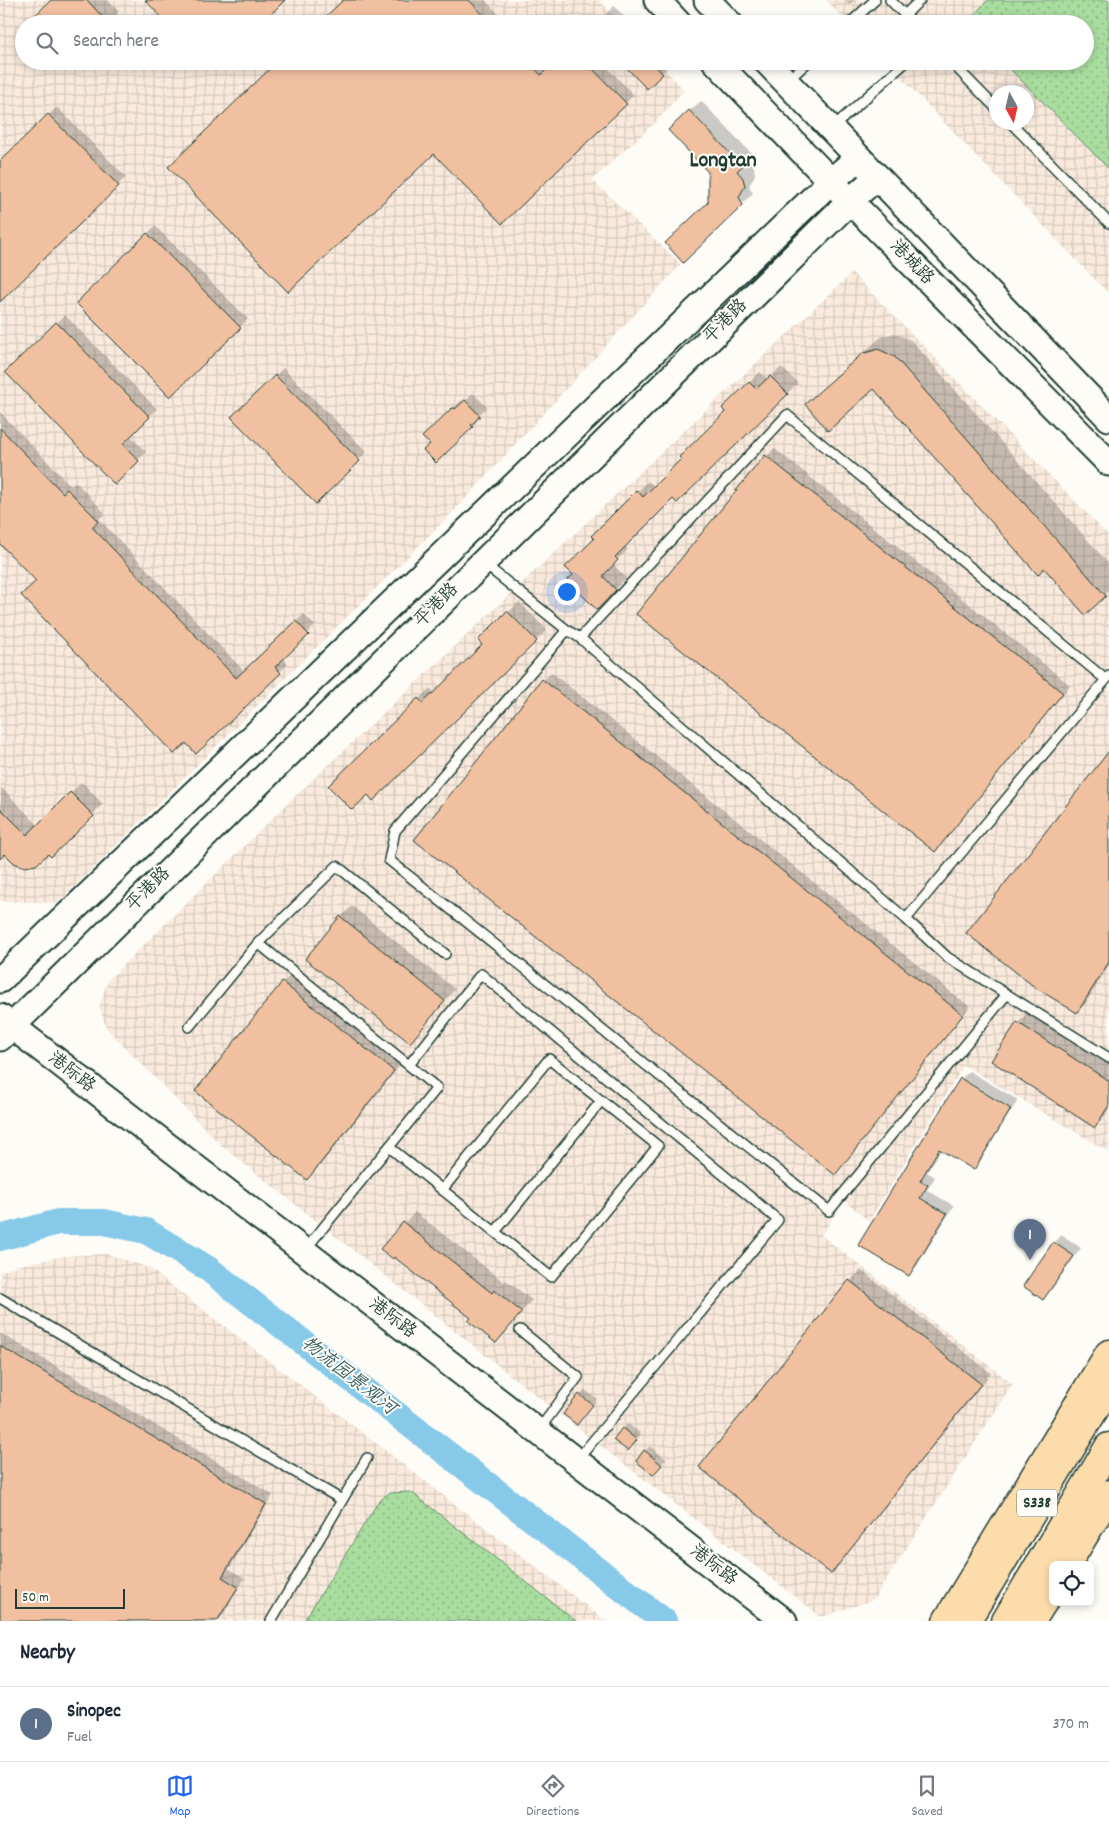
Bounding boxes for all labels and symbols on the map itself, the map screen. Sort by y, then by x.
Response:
north arrow [989,85,1034,130]
district label: Longtan [689,146,757,177]
street label: 港城路 [883,235,939,291]
street label: 平港路 [698,294,754,350]
street label: 平港路 [409,578,465,634]
your location [554,579,580,605]
street label: 平港路 [121,862,177,918]
street label: 港际路 [42,1047,100,1099]
pin: 1 [1014,1219,1046,1260]
street label: 港际路 [363,1293,421,1345]
water label: 物流园景观河 [295,1331,404,1425]
road number: S338 [1017,1490,1057,1516]
street label: 港际路 [684,1540,742,1592]
scale bar [15,1586,125,1609]

